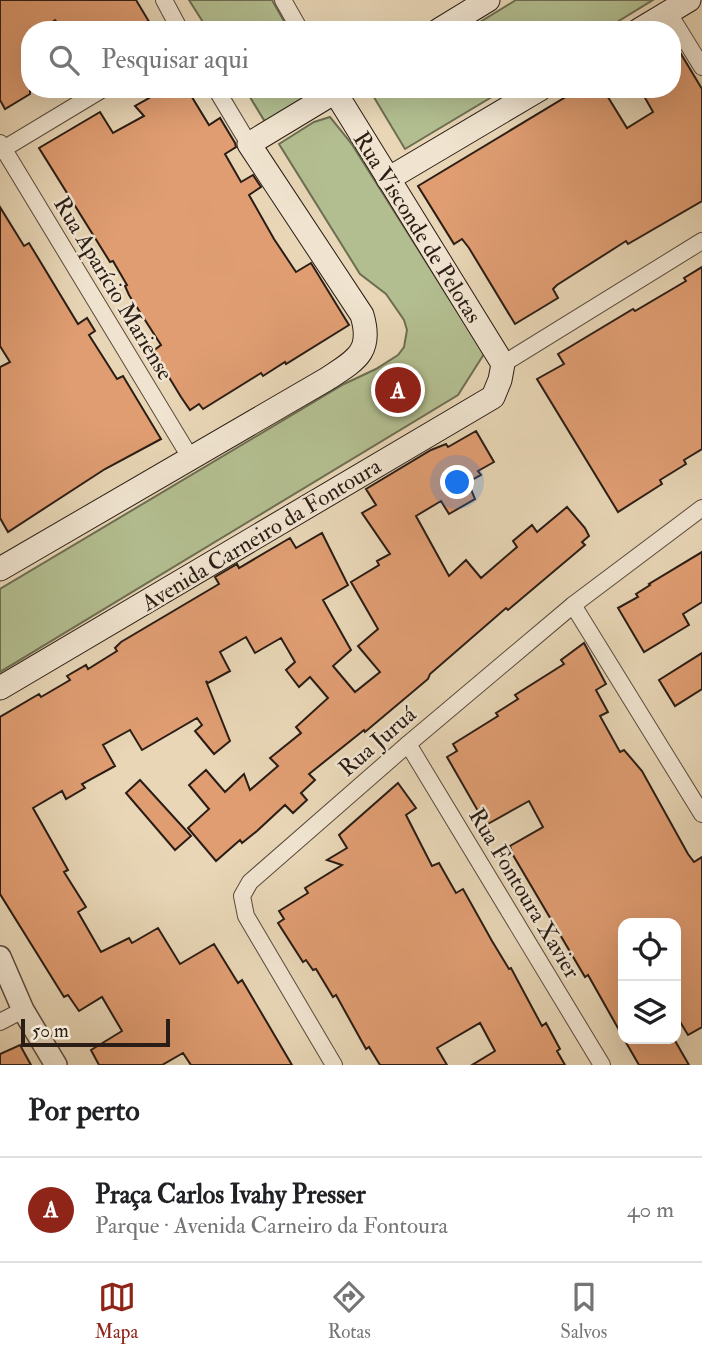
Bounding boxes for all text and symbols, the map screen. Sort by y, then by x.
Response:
search box [21,21,681,98]
icon: search [45,41,83,79]
text: Pesquisar aqui [101,44,249,76]
street label: Rua Visconde de Pelotas [347,126,488,328]
street label: Rua Aparício Mariense [46,191,180,386]
pin: A [375,364,421,416]
street label: Avenida Carneiro da Fontoura [135,451,387,618]
your location [440,465,474,499]
street label: Rua Juruá [333,700,422,783]
street label: Rua Fontoura Xavier [462,803,587,984]
map controls [618,918,681,1044]
button: locate [618,918,681,981]
button: layers [618,981,681,1044]
scale bar [21,1016,170,1048]
text: 50 m [32,1019,69,1043]
text: Por perto [28,1092,140,1129]
text: Praça Carlos Ivahy Presser [95,1179,366,1211]
text: A [44,1195,58,1224]
text: 40 m [627,1195,674,1224]
text: Parque · Avenida Carneiro da Fontoura [95,1211,448,1240]
tab: Mapa [95,1278,138,1344]
tab: Rotas [328,1278,371,1344]
tab: Salvos [560,1278,607,1344]

